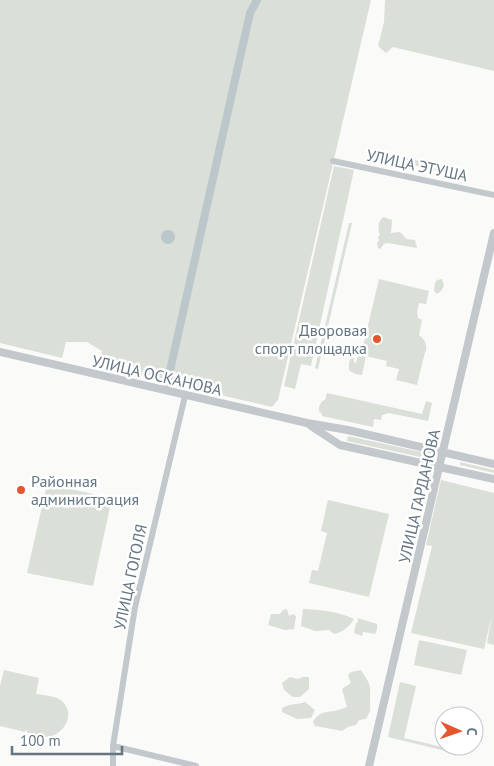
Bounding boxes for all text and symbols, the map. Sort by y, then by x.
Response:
street label: УЛИЦА ЭТУША [365,145,470,186]
place label: Дворовая спорт площадка [255,320,367,358]
marker: Дворовая спорт площадка [371,333,383,345]
street label: УЛИЦА ОСКАНОВА [90,350,225,400]
street label: УЛИЦА ГАРДАНОВА [394,426,444,565]
place label: Районная администрация [31,471,139,509]
marker: Районная администрация [15,484,27,496]
street label: УЛИЦА ГОГОЛЯ [109,522,151,632]
north arrow [434,706,484,756]
scale bar [12,724,122,756]
text: С [463,727,481,736]
text: 100 m [20,731,61,750]

